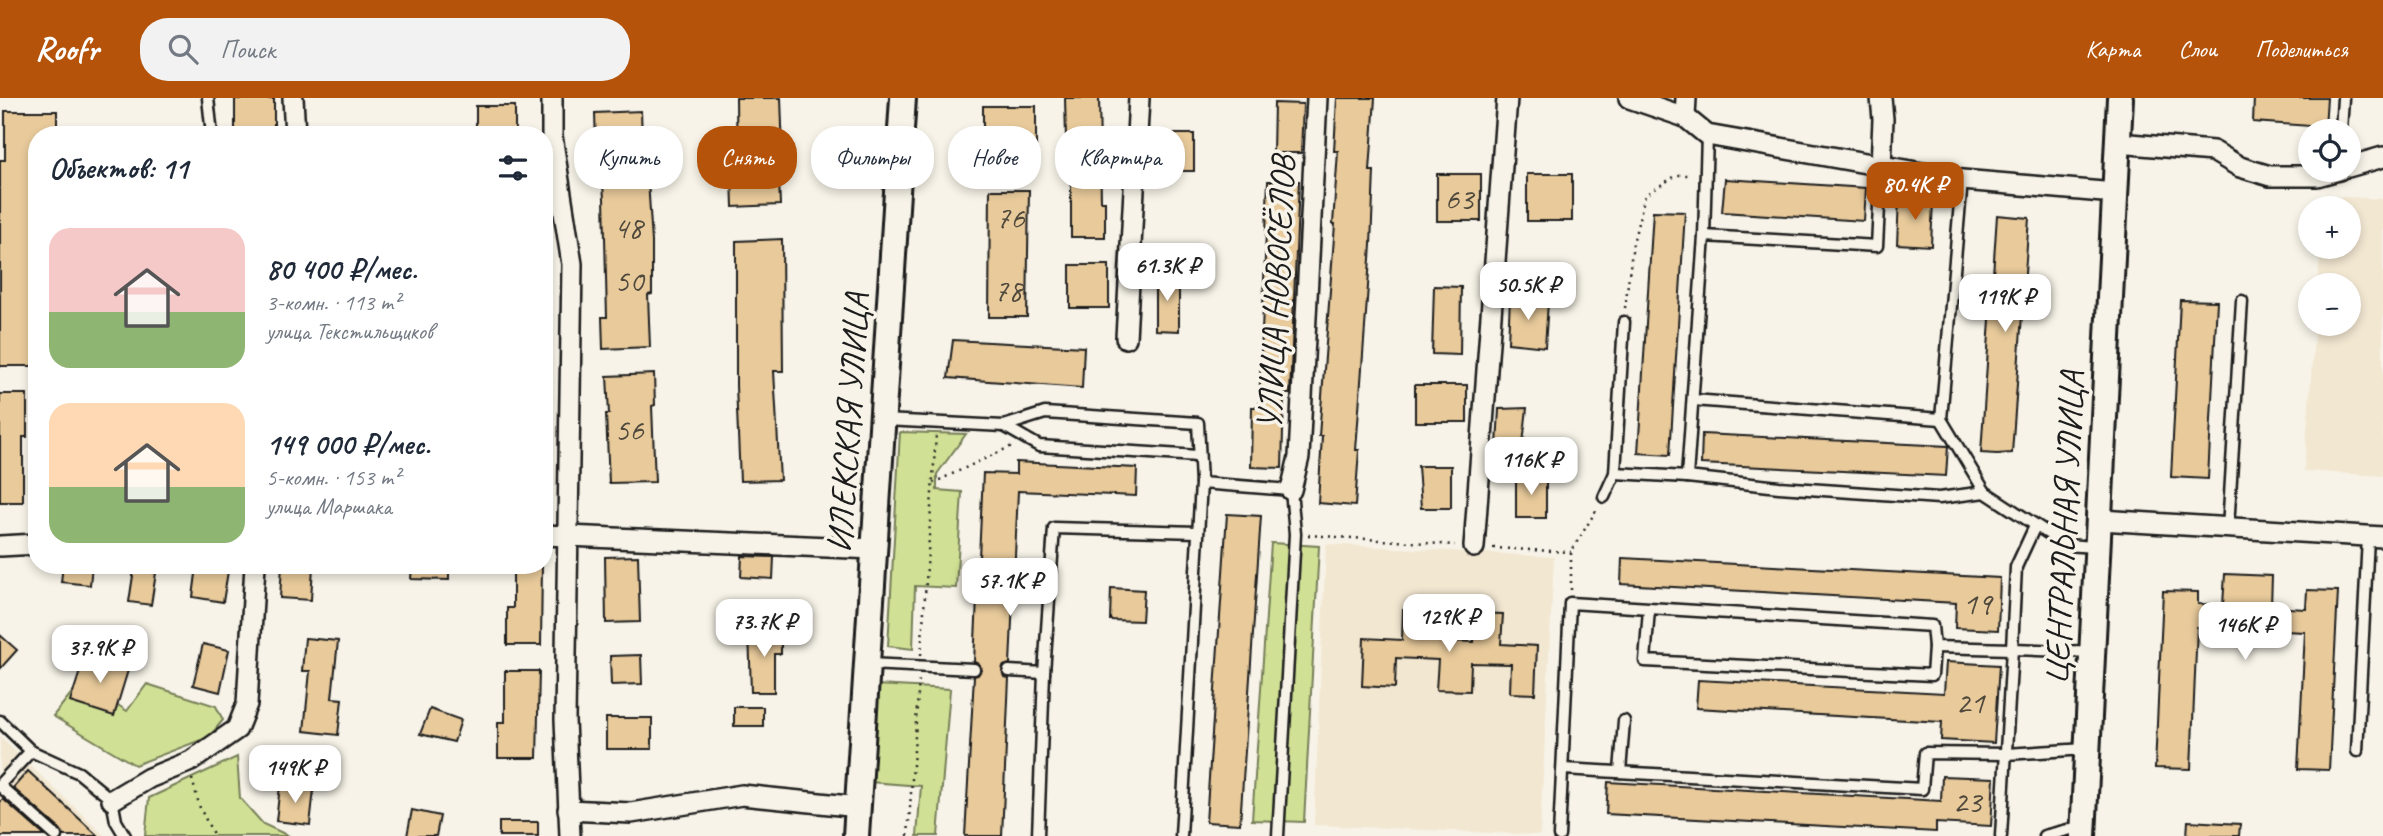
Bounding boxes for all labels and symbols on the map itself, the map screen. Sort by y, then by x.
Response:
street label: УЛИЦА НОВОСЁЛОВ [1246,151,1306,430]
pin: 80.4K ₽ [1850,162,1980,222]
house number: 63 [1445,178,1476,219]
house number: 76 [996,197,1026,238]
house number: 48 [614,207,645,248]
pin: 61.3K ₽ [1102,244,1232,303]
house number: 50 [615,260,646,301]
pin: 50.5K ₽ [1463,262,1593,322]
house number: 78 [994,270,1025,311]
pin: 119K ₽ [1948,274,2062,334]
street label: ИЛЕКСКАЯ УЛИЦА [816,291,880,554]
street label: ЦЕНТРАЛЬНАЯ УЛИЦА [2033,369,2095,686]
house number: 56 [615,409,645,450]
pin: 116K ₽ [1474,438,1588,497]
pin: 57.1K ₽ [945,559,1075,618]
house number: 19 [1963,583,1994,624]
pin: 129K ₽ [1392,594,1506,654]
pin: 73.7K ₽ [699,600,829,659]
pin: 146K ₽ [2188,602,2302,662]
pin: 37.9K ₽ [35,626,165,685]
house number: 21 [1956,682,1986,723]
pin: 149K ₽ [238,746,352,805]
house number: 23 [1953,781,1984,822]

